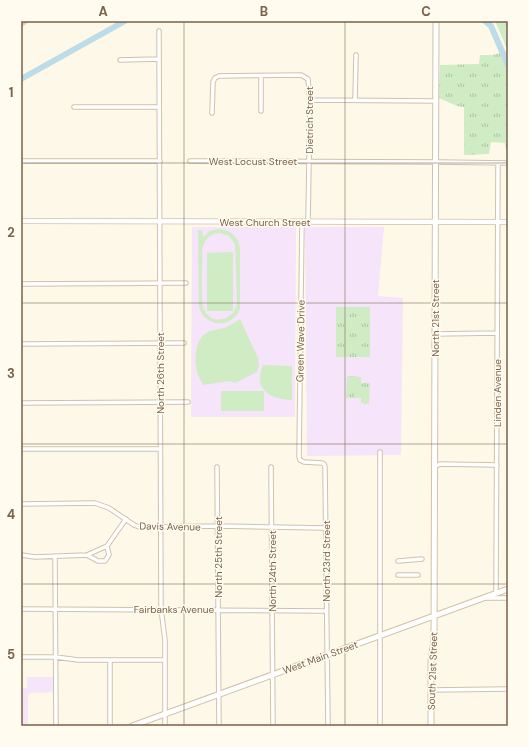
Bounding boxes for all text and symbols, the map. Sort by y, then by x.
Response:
text: A [98,3,108,20]
text: B [260,3,268,20]
text: C [421,3,431,20]
text: 1 [9,84,13,101]
street label: Dietrich Street [303,86,316,154]
street label: West Locust Street [209,155,297,168]
street label: West Church Street [220,216,311,229]
text: 2 [7,224,15,241]
street label: North 21st Street [429,279,442,357]
street label: Green Wave Drive [293,299,308,382]
street label: North 26th Street [154,332,167,414]
street label: Linden Avenue [491,359,504,427]
text: 3 [7,365,15,382]
text: 4 [7,506,15,523]
street label: North 25th Street [212,516,225,598]
street label: Davis Avenue [139,519,201,534]
street label: North 23rd Street [320,520,333,602]
street label: North 24th Street [266,530,279,612]
street label: Fairbanks Avenue [134,603,215,616]
street label: South 21st Street [425,632,440,710]
street label: West Main Street [281,638,360,677]
text: 5 [7,646,15,663]

